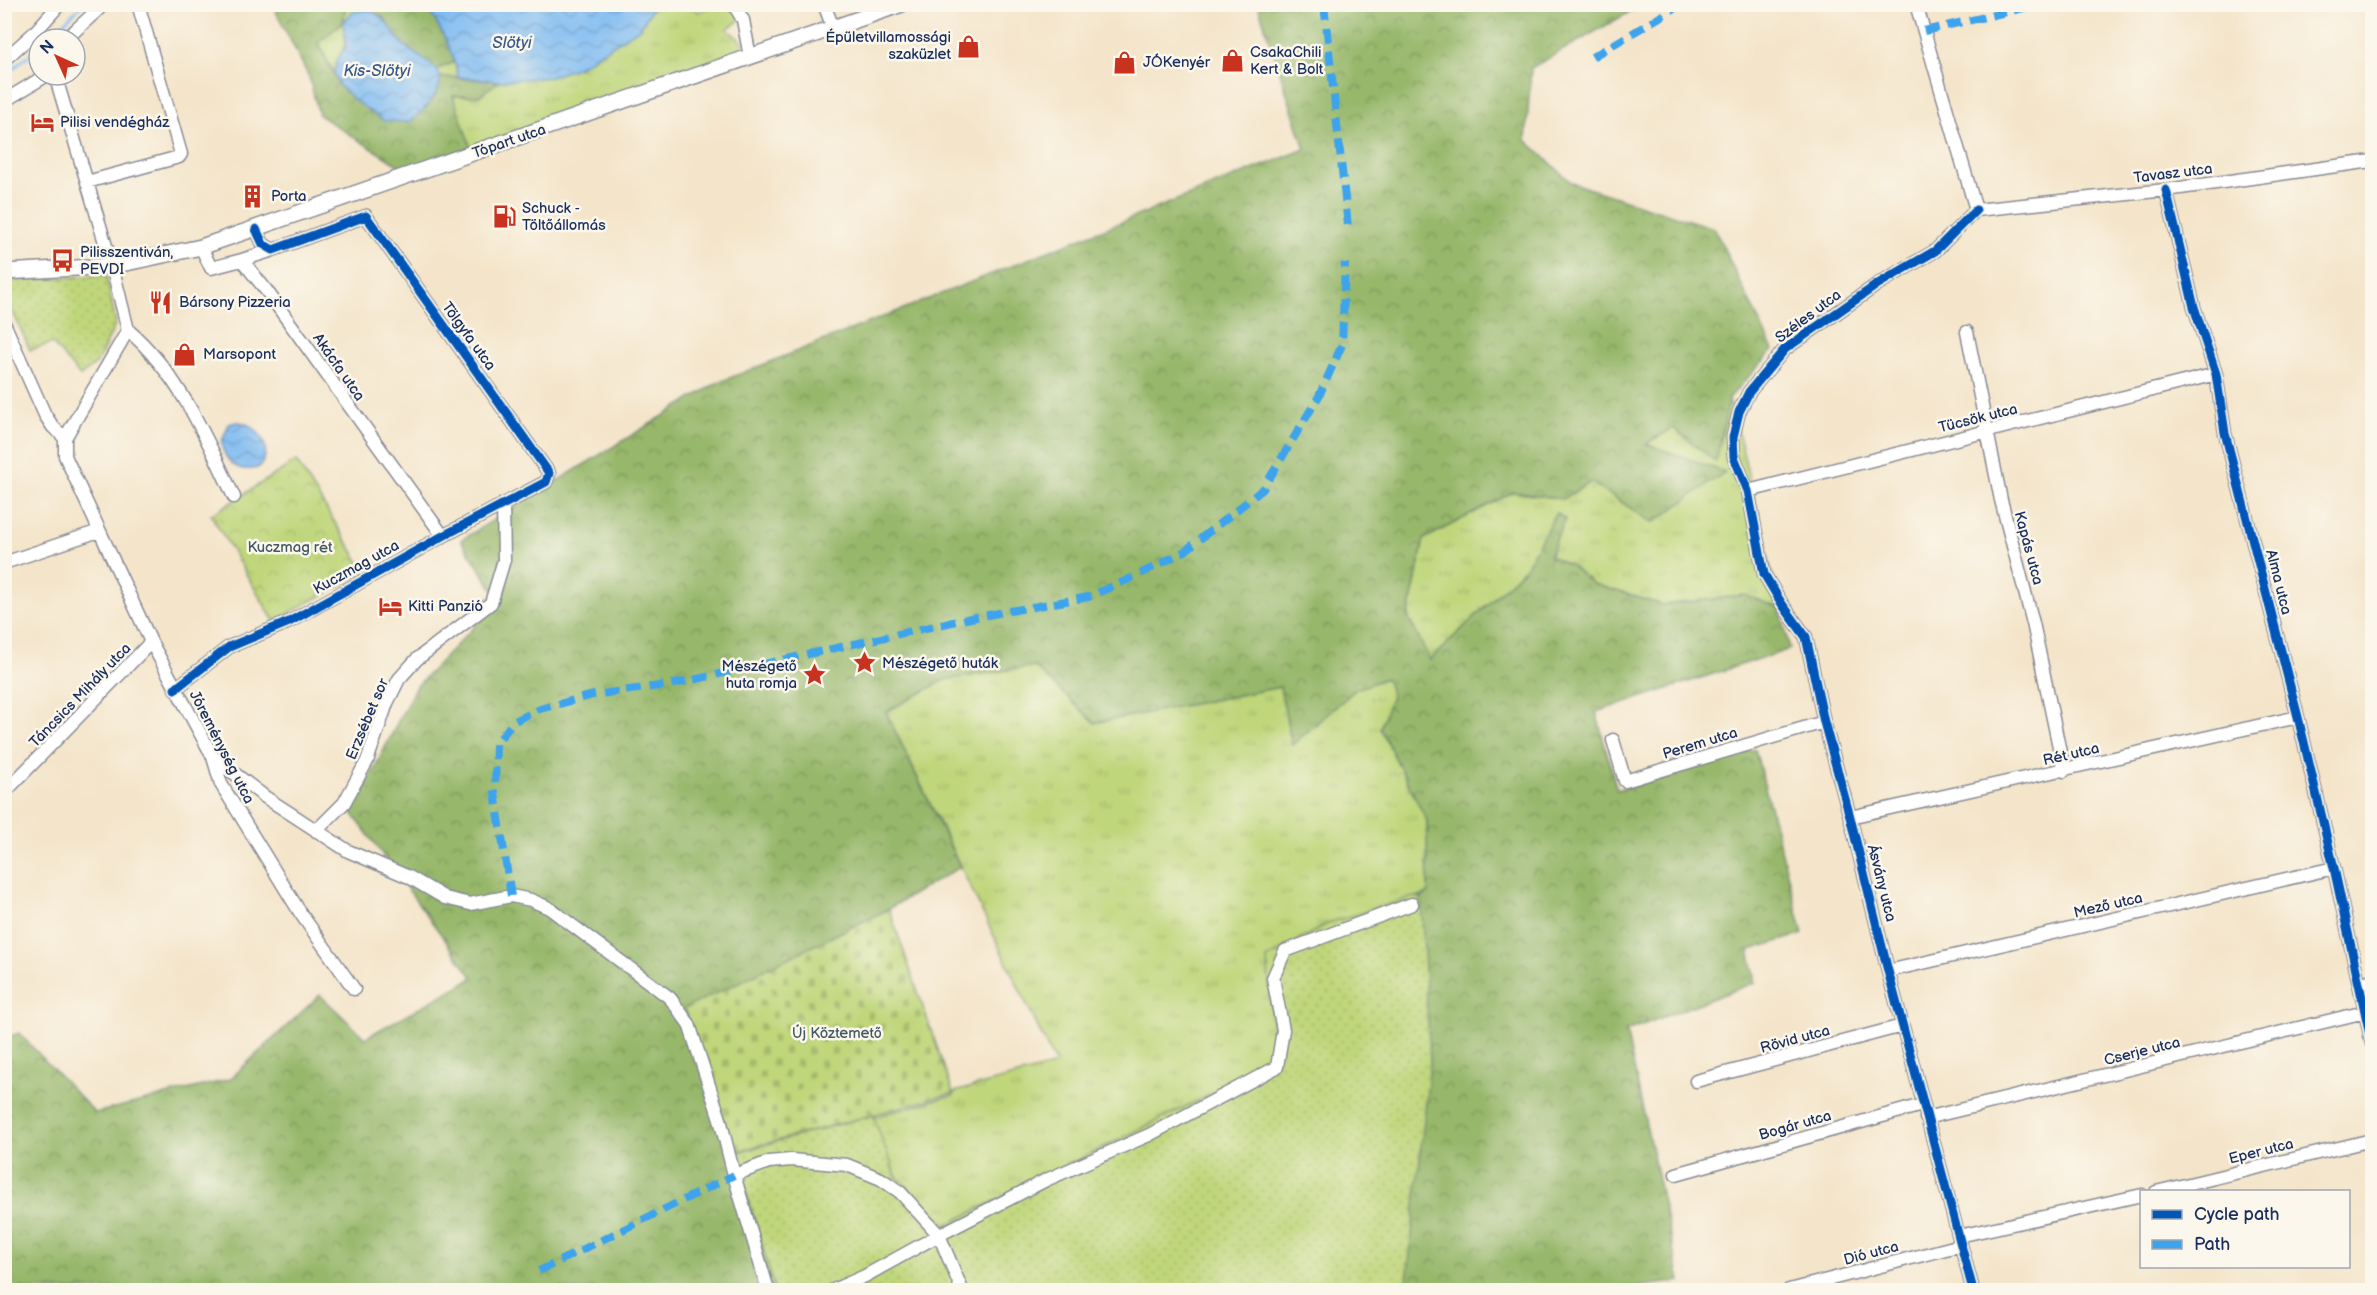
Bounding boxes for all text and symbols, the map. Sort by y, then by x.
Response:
north arrow [27,27,87,87]
place label: Épületvillamossági szaküzlet [825,28,951,64]
shop icon: Épületvillamossági szaküzlet [956,33,982,59]
water label: Slötyi [492,34,533,53]
text: N [36,36,58,58]
place label: CsakaChili Kert & Bolt [1250,43,1324,79]
shop icon: CsakaChili Kert & Bolt [1219,48,1245,74]
shop icon: JÓKenyér [1112,49,1138,75]
place label: JÓKenyér [1143,53,1211,72]
water label: Kis-Slötyi [344,62,412,81]
hotel icon: Pilisi vendégház [29,109,55,135]
place label: Pilisi vendégház [60,113,170,132]
street label: Tópart utca [470,120,548,163]
street label: Tavasz utca [2133,159,2213,188]
building icon: Porta [240,183,266,209]
place label: Porta [271,187,307,206]
place label: Schuck - Töltőállomás [522,199,606,235]
fuel station icon: Schuck - Töltőállomás [491,204,517,230]
place label: Pilisszentiván, PEVDI [80,243,174,279]
bus stop icon: Pilisszentiván, PEVDI [49,248,75,274]
street label: Széles utca [1772,285,1845,347]
restaurant icon: Bársony Pizzeria [148,289,174,315]
place label: Bársony Pizzeria [179,293,291,312]
street label: Tölgyfa utca [437,298,500,374]
street label: Akácfa utca [308,330,369,405]
shop icon: Marsopont [172,341,198,367]
place label: Marsopont [203,345,276,364]
street label: Tücsök utca [1937,400,2020,437]
street label: Kapás utca [2010,509,2047,587]
street label: Kuczmag utca [310,536,403,599]
park label: Kuczmag rét [247,538,333,557]
street label: Alma utca [2261,548,2296,617]
hotel icon: Kitti Panzió [377,593,403,619]
place label: Kitti Panzió [408,597,483,616]
street label: Táncsics Mihály utca [26,639,135,752]
place icon: Mészégető huták [851,650,877,676]
place label: Mészégető huták [882,654,999,673]
place label: Mészégető huta romja [722,657,797,693]
place icon: Mészégető huta romja [802,662,828,688]
street label: Erzsébet sor [342,675,393,763]
street label: Jóreménység utca [185,687,258,807]
street label: Perem utca [1660,723,1740,764]
street label: Rét utca [2041,739,2101,770]
street label: Ásvány utca [1863,843,1900,924]
street label: Mező utca [2072,888,2144,923]
street label: Rövid utca [1758,1021,1832,1058]
park label: Új Köztemető [792,1024,882,1043]
street label: Cserje utca [2102,1033,2182,1070]
street label: Bogár utca [1757,1106,1834,1145]
street label: Eper utca [2227,1134,2295,1169]
legend [2140,1190,2350,1268]
text: Cycle path [2194,1204,2280,1225]
text: Path [2194,1234,2230,1255]
street label: Dió utca [1842,1237,1901,1270]

